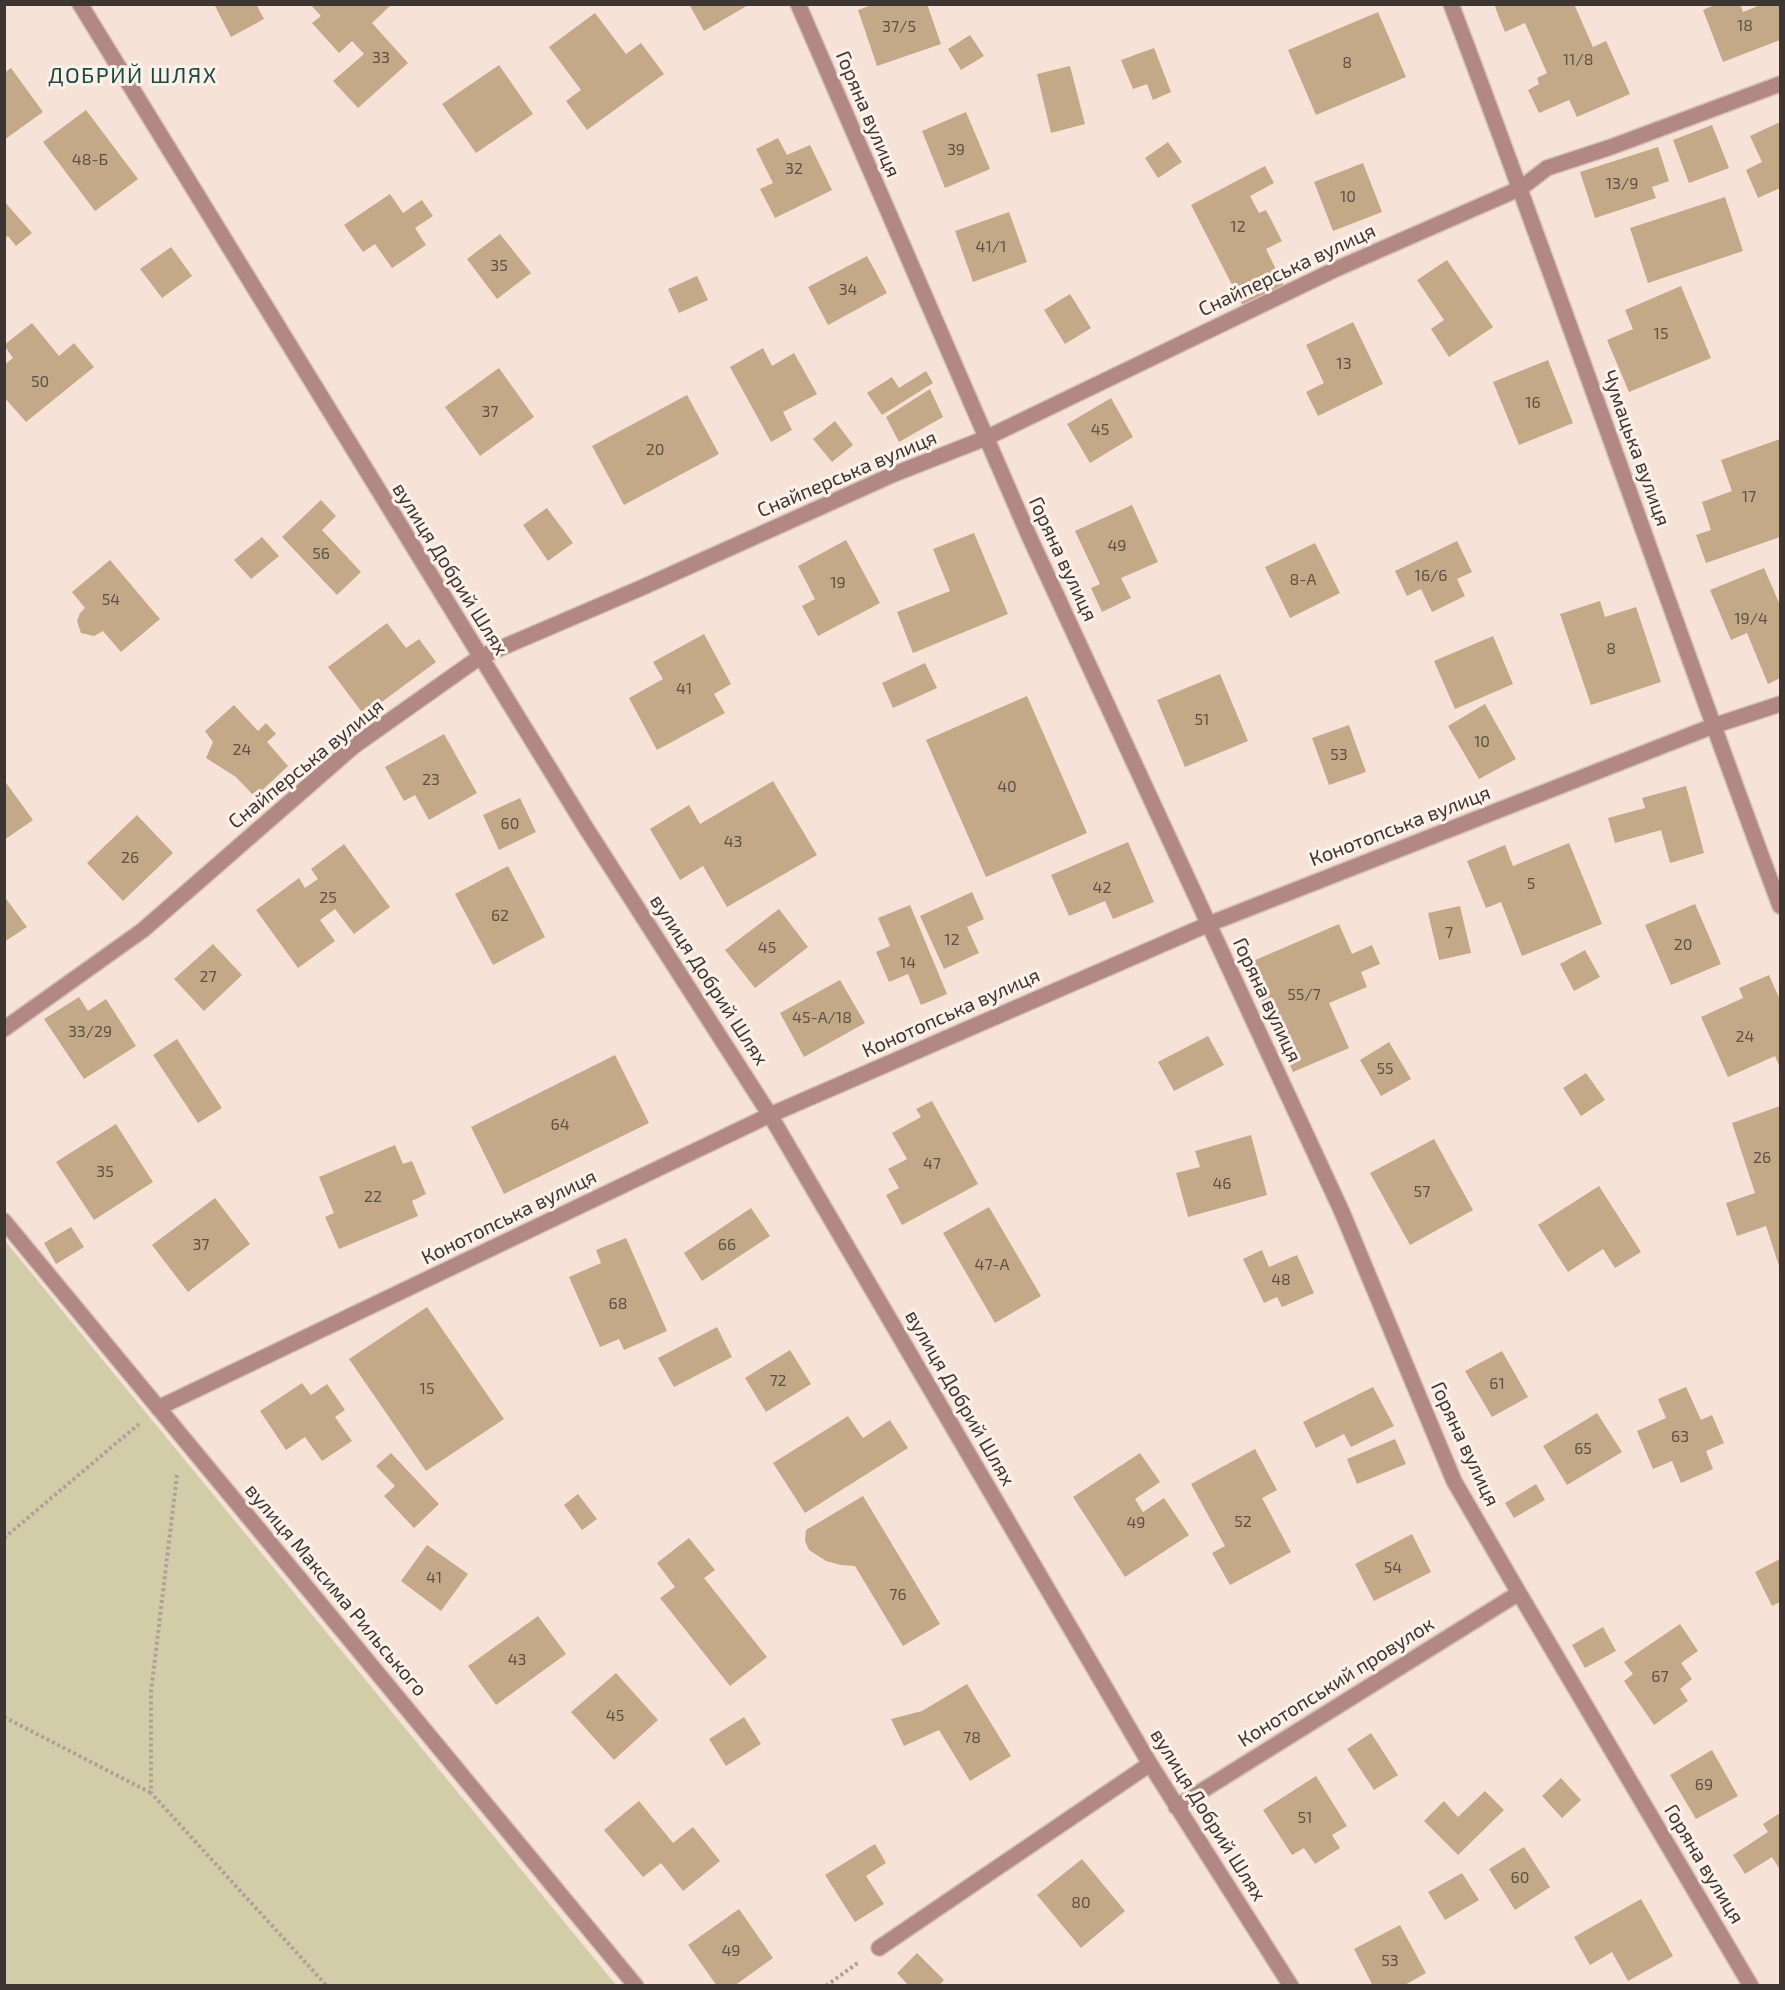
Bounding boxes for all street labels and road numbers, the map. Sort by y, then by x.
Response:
street label: Горяна вулиця [831,47,905,181]
street label: Снайперська вулиця [1195,218,1379,322]
street label: Чумацька вулиця [1597,367,1675,529]
street label: Снайперська вулиця [754,425,940,523]
street label: вулиця Добрий Шлях [387,478,513,660]
street label: Горяна вулиця [1024,493,1102,625]
street label: Снайперська вулиця [224,694,388,834]
street label: Конотопська вулиця [1306,780,1494,872]
street label: вулиця Добрий Шлях [645,890,773,1070]
street label: Горяна вулиця [1228,934,1306,1066]
street label: Конотопська вулиця [859,963,1043,1063]
street label: Конотопська вулиця [418,1164,600,1270]
street label: вулиця Добрий Шлях [900,1306,1020,1490]
street label: Горяна вулиця [1426,1378,1504,1510]
street label: вулиця Максима Рильського [240,1479,432,1701]
street label: Конотопський провулок [1234,1612,1438,1752]
street label: вулиця Добрий Шлях [1145,1724,1271,1906]
street label: Горяна вулиця [1659,1800,1749,1928]

